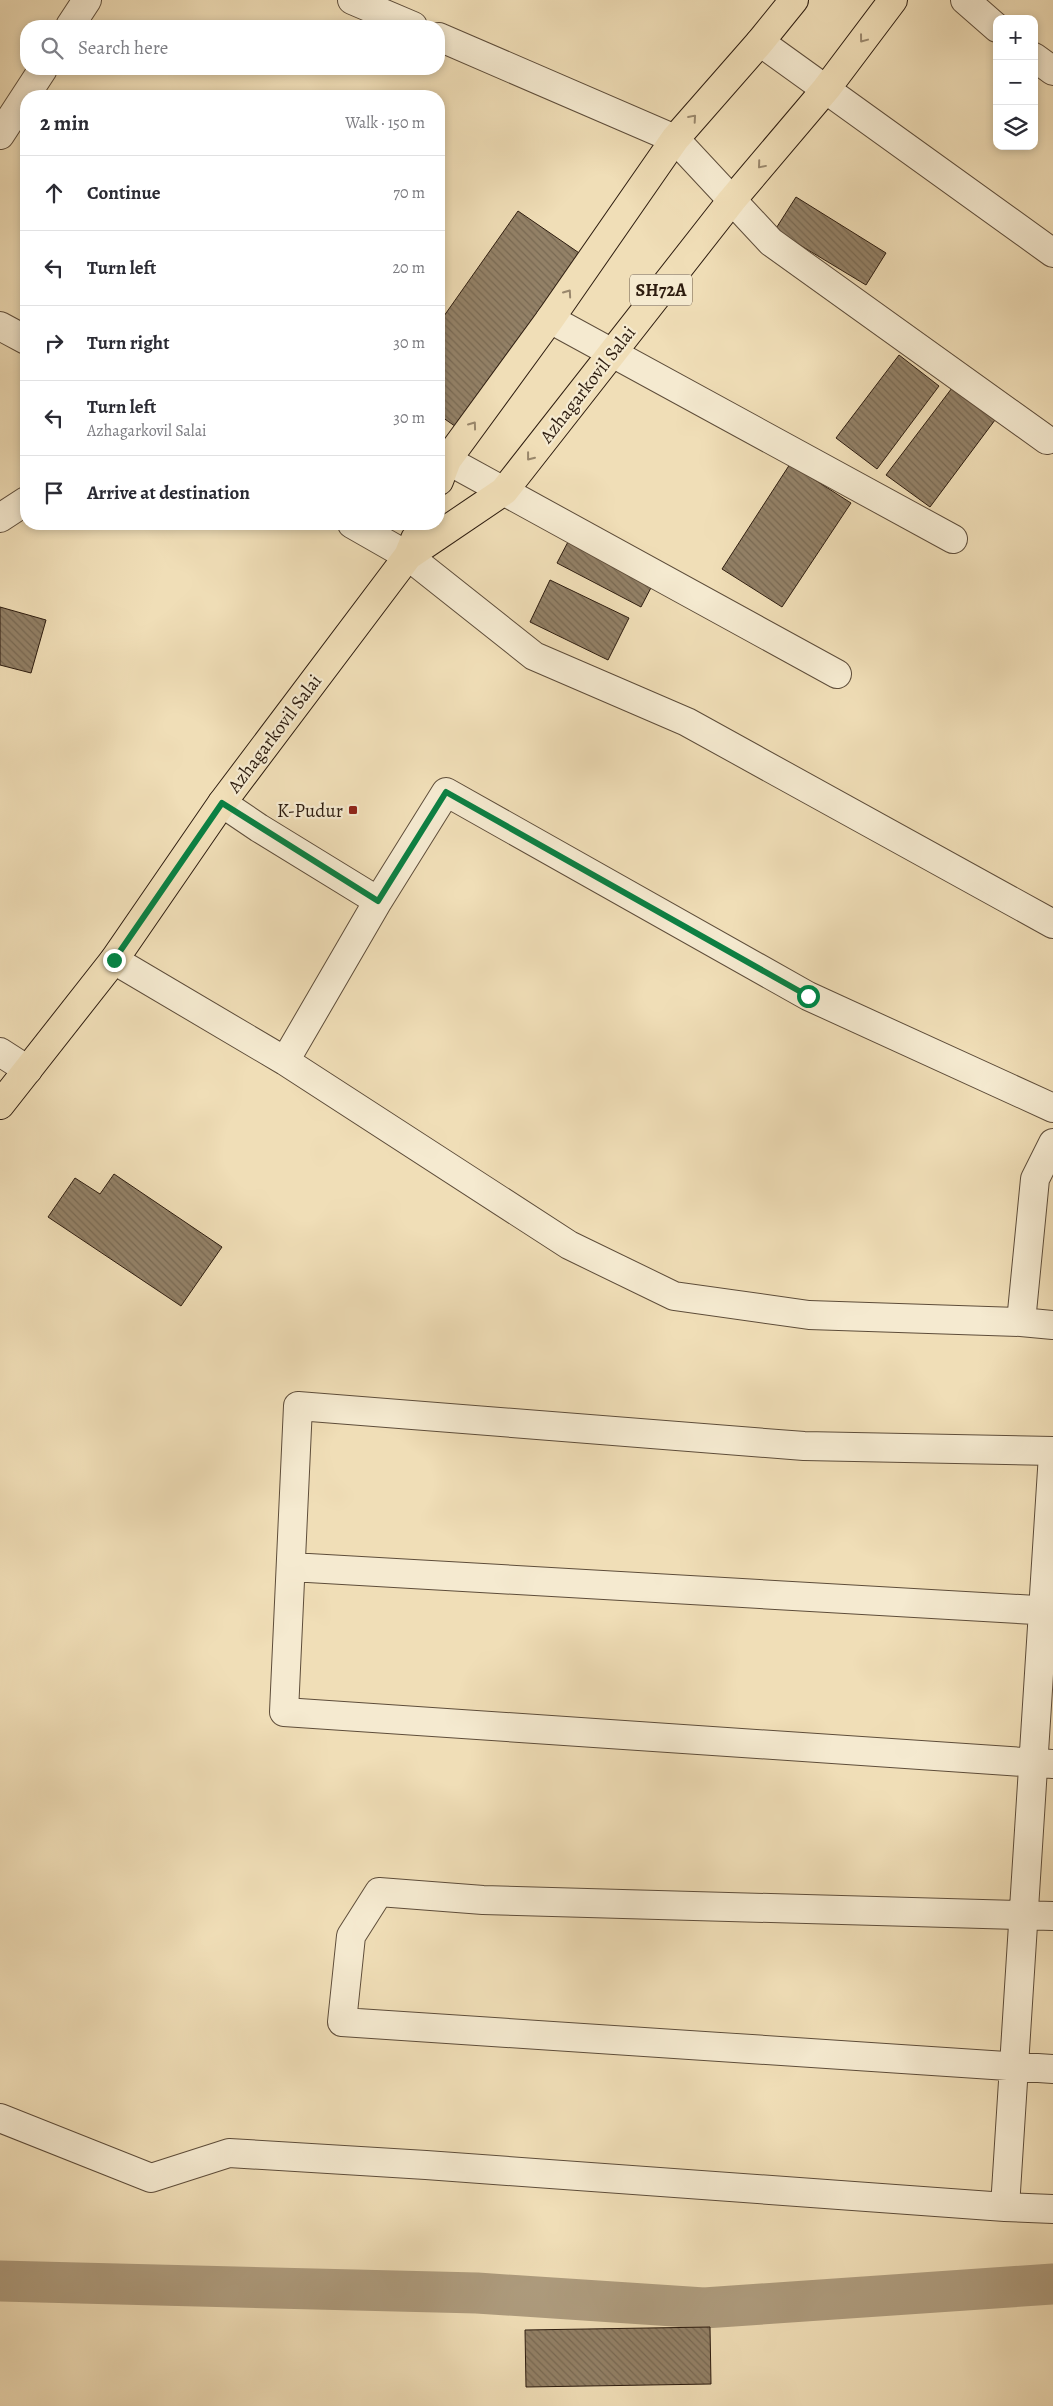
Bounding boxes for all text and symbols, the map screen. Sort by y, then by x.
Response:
map controls [993,15,1038,150]
button: + [993,15,1038,60]
search box [20,20,445,75]
one-way arrow [861,33,869,42]
icon: search [38,34,66,62]
text: Search here [78,35,168,61]
button: − [993,60,1038,105]
button: layers [993,105,1038,150]
text: 2 min [40,109,89,137]
text: Walk · 150 m [345,112,425,134]
one-way arrow [688,115,697,124]
one-way arrow [758,160,767,169]
icon: ahead [40,179,68,207]
text: Continue [87,180,161,206]
text: 70 m [393,182,425,204]
icon: left [40,254,68,282]
text: Turn left [87,255,156,281]
text: 20 m [392,257,425,279]
road number: SH72A [630,274,692,306]
one-way arrow [562,289,571,299]
street label: Azhagarkovil Salai [533,321,642,449]
icon: right [40,329,68,357]
text: Turn right [87,330,169,356]
text: 30 m [393,332,425,354]
text: Turn left [87,394,156,420]
icon: left [40,404,68,432]
text: 30 m [393,407,425,429]
text: Azhagarkovil Salai [87,420,207,442]
one-way arrow [467,421,476,431]
one-way arrow [527,451,536,461]
icon: arrive [40,479,68,507]
text: Arrive at destination [87,480,250,506]
street label: Azhagarkovil Salai [221,669,328,799]
place label: K-Pudur [277,798,343,824]
marker: K-Pudur [347,804,359,816]
route end [103,949,126,972]
route start [797,985,820,1008]

